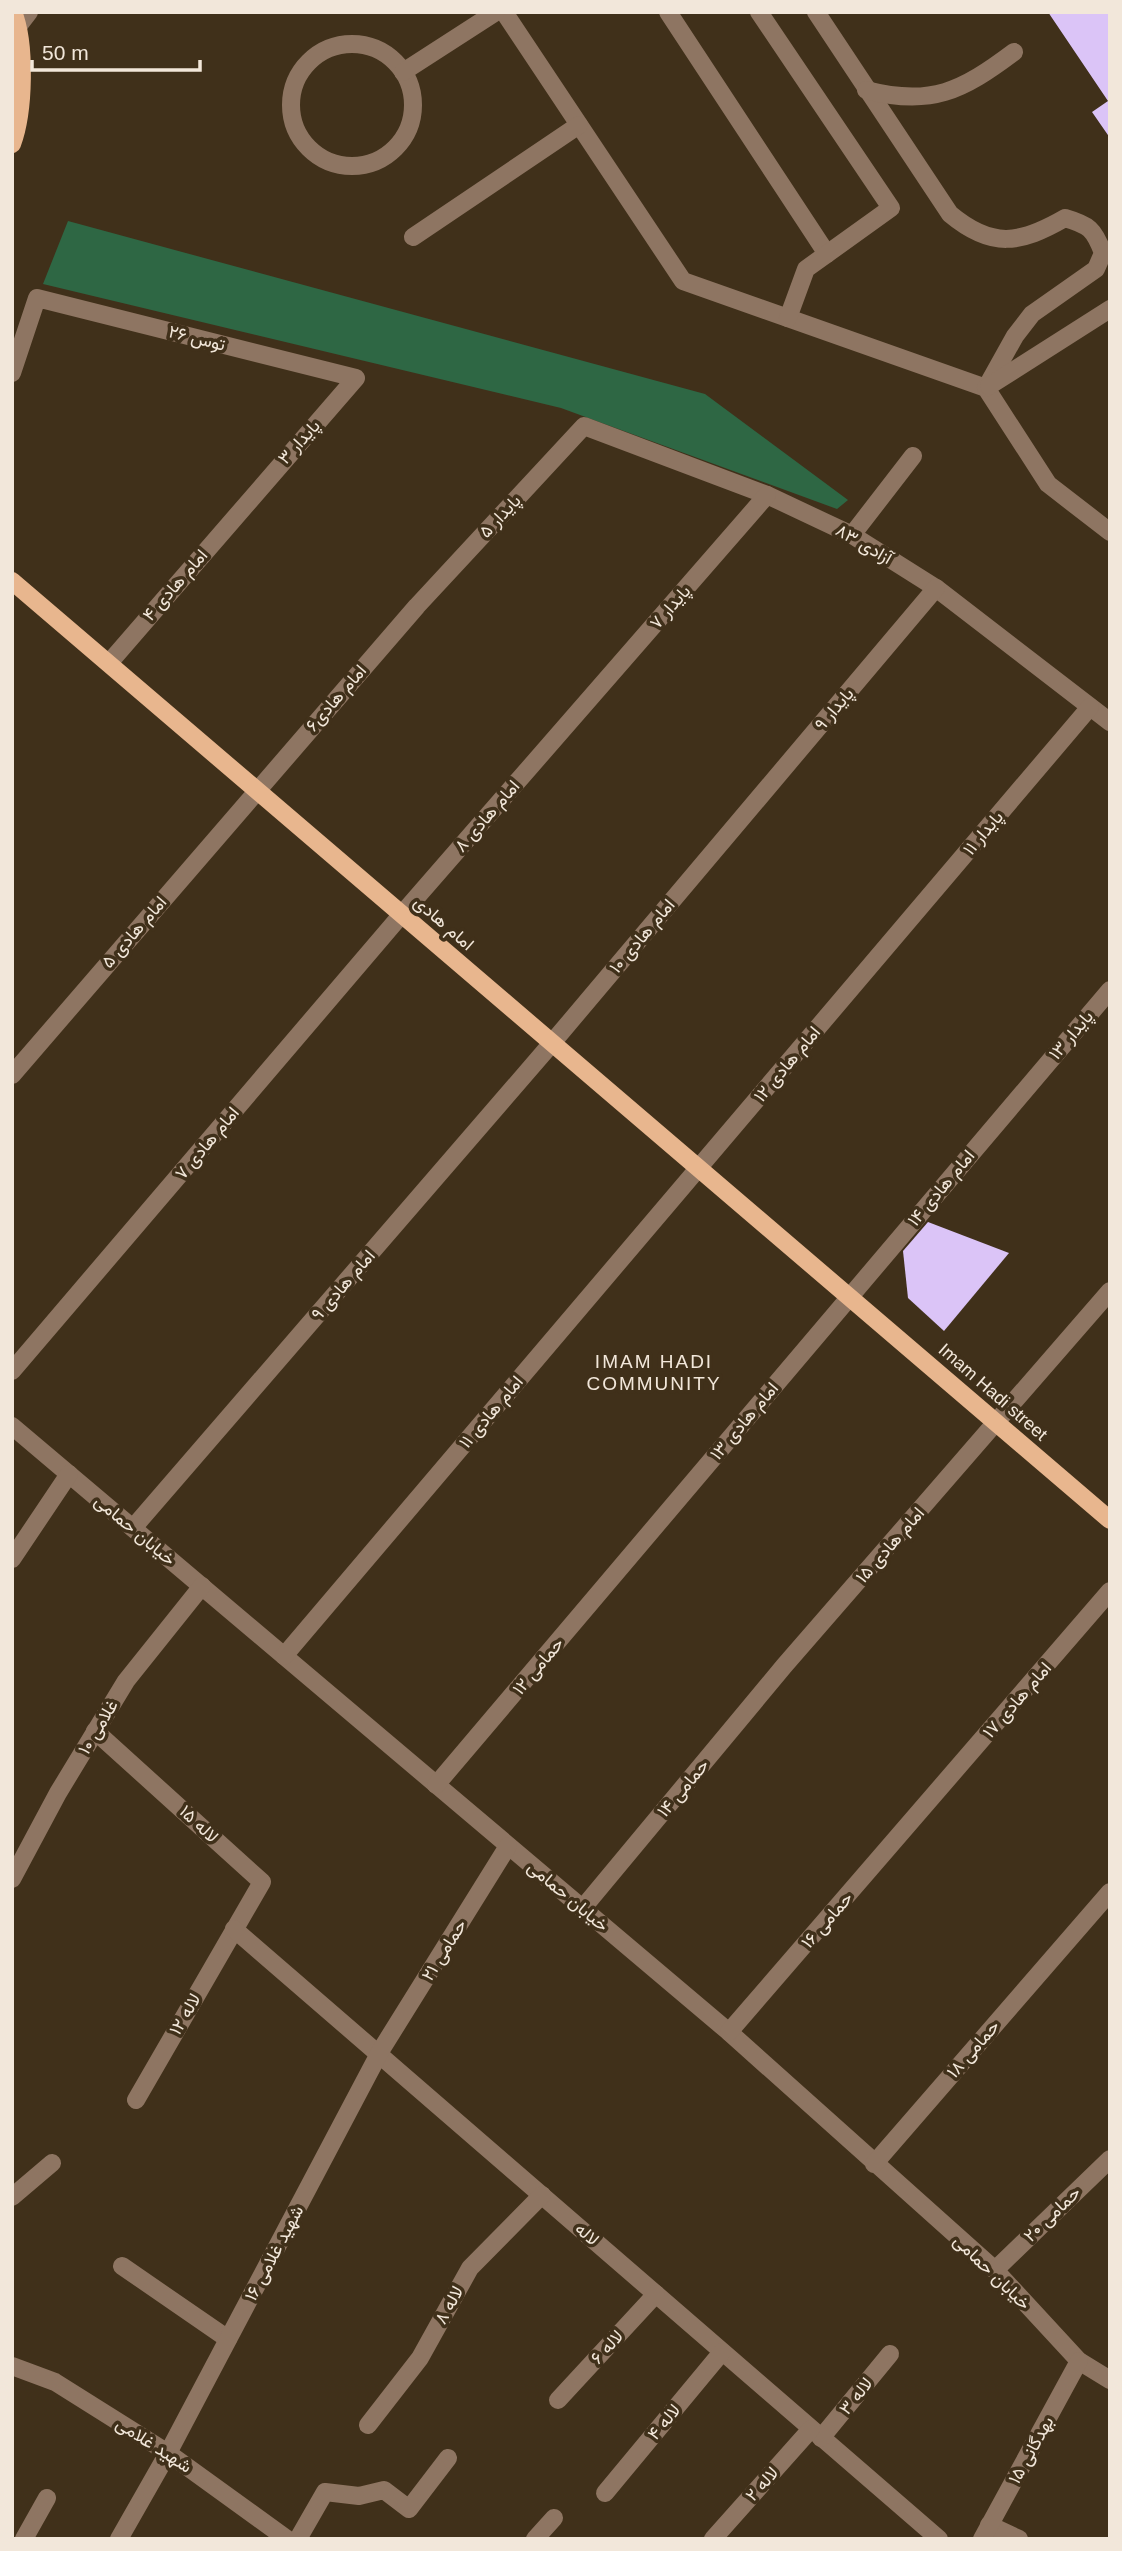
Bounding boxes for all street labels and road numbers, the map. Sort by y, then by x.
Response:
street label: توس ۲۶ [166,321,228,356]
street label: پایدار ۳ [274,416,326,470]
street label: پایدار ۵ [475,490,526,543]
street label: آزادی ۸۳ [832,520,897,570]
street label: امام هادی ۴ [139,545,213,626]
street label: پایدار ۷ [646,581,696,634]
street label: امام هادی۶ [302,661,372,737]
street label: پایدار ۹ [810,684,859,736]
street label: امام هادی ۸ [450,776,525,857]
street label: پایدار ۱۱ [959,807,1009,860]
street label: امام هادی ۵ [97,892,172,973]
street label: امام هادی [409,892,478,956]
street label: امام هادی ۱۰ [605,895,680,978]
street label: پایدار ۱۳ [1045,1006,1099,1065]
street label: امام هادی ۱۲ [750,1022,826,1107]
street label: امام هادی ۷ [171,1103,245,1185]
street label: امام هادی ۱۴ [903,1146,980,1231]
street label: امام هادی ۹ [307,1246,380,1325]
street label: Imam Hadi street [935,1339,1051,1445]
street label: امام هادی ۱۱ [455,1372,529,1453]
street label: امام هادی ۱۳ [706,1378,784,1465]
street label: خیابان حمامی [90,1490,179,1570]
street label: امام هادی ۱۵ [852,1503,930,1588]
street label: حمامی ۱۲ [508,1633,568,1699]
street label: امام هادی ۱۷ [979,1658,1057,1743]
street label: غلامی ۱۰ [74,1696,123,1758]
street label: حمامی ۱۴ [653,1755,714,1822]
street label: لاله ۱۵ [176,1801,222,1847]
street label: خیابان حمامی [523,1856,612,1936]
street label: حمامی ۱۶ [797,1888,858,1953]
street label: حمامی ۲۱ [417,1916,471,1985]
street label: لاله ۱۲ [165,1990,205,2038]
street label: حمامی ۱۸ [943,2016,1004,2082]
street label: حمامی ۲۰ [1020,2182,1085,2246]
street label: شهید غلامی ۱۶ [241,2202,308,2305]
street label: لاله [571,2218,603,2250]
street label: خیابان حمامی [949,2230,1035,2314]
street label: لاله ۸ [430,2282,468,2328]
street label: لاله ۶ [587,2326,627,2368]
street label: لاله ۳ [835,2374,877,2418]
street label: لاله ۴ [643,2400,685,2444]
street label: شهید غلامی [112,2413,196,2478]
street label: بهدگانی ۱۵ [1004,2413,1059,2488]
street label: لاله ۲ [741,2463,783,2505]

